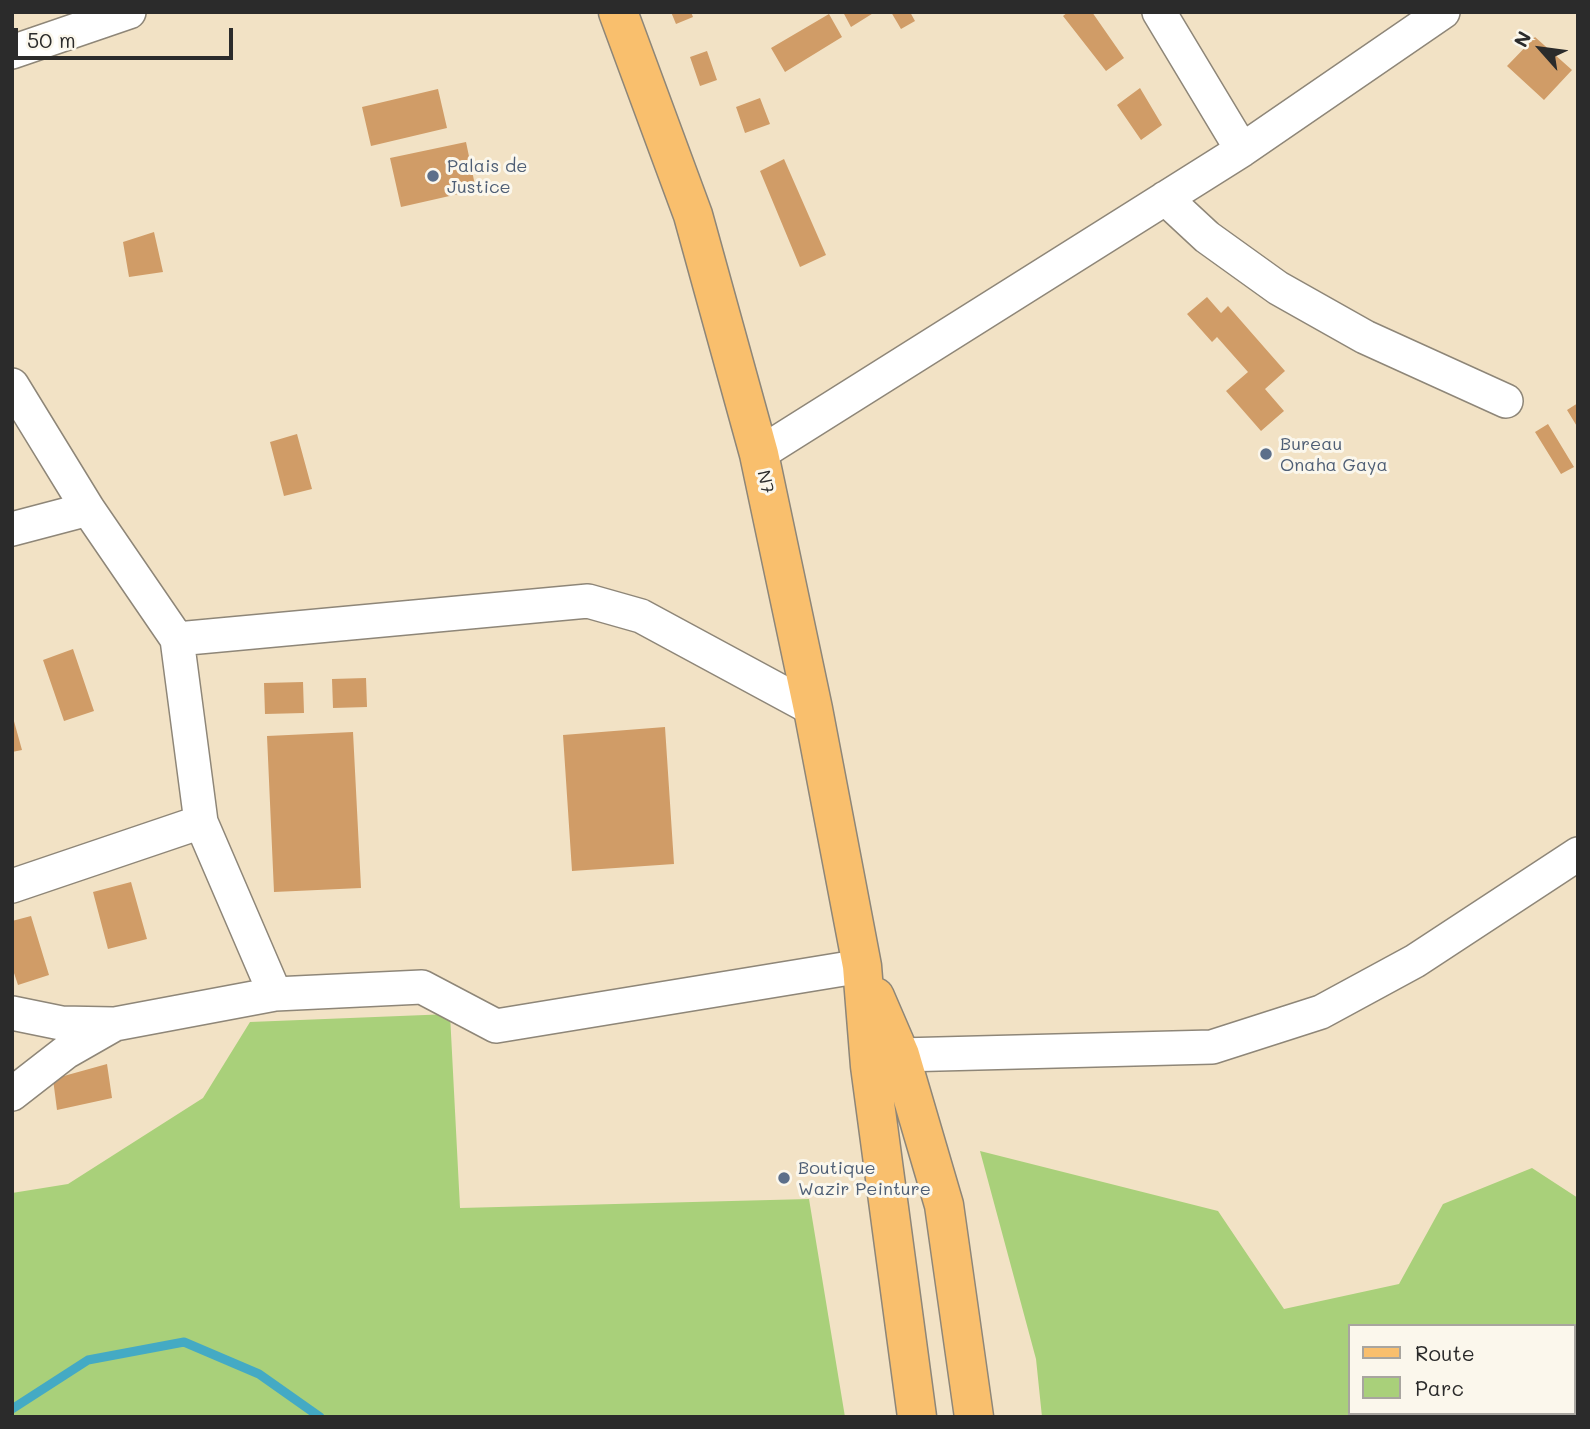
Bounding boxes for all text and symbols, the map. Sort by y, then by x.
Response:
scale bar [18,14,236,58]
north arrow [1506,14,1576,84]
text: 50 m [27,26,76,53]
text: N [1508,27,1536,51]
place label: Palais de Justice [447,155,528,198]
marker: Palais de Justice [425,168,441,184]
place label: Bureau Onaha Gaya [1280,433,1388,476]
marker: Bureau Onaha Gaya [1258,446,1274,462]
street label: N7 [752,468,778,496]
place label: Boutique Wazir Peinture [798,1157,931,1200]
marker: Boutique Wazir Peinture [776,1170,792,1186]
legend [1348,1324,1576,1415]
text: Route [1415,1339,1475,1366]
text: Parc [1415,1374,1464,1401]

